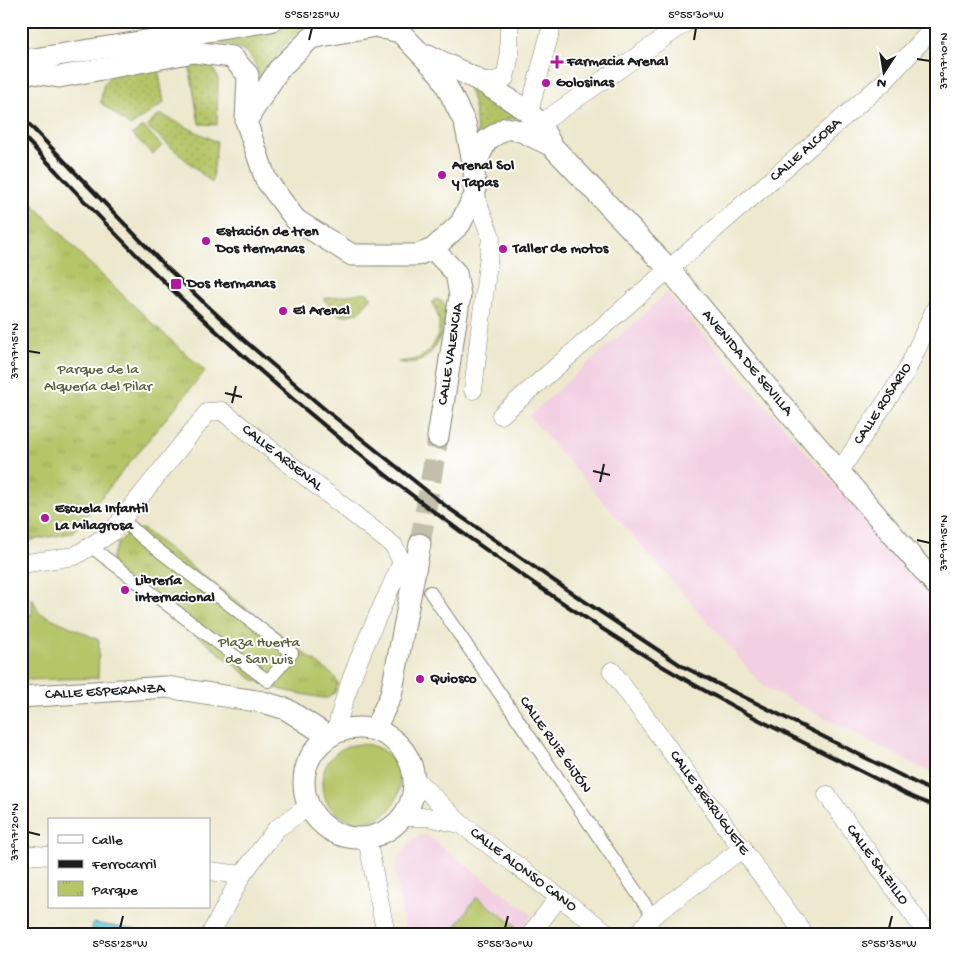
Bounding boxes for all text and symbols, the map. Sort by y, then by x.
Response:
text: 5°55'25"W [285,9,339,23]
text: 5°55'30"W [668,9,724,23]
text: 37°17'10"N [938,33,952,90]
north arrow [860,48,910,98]
place label: Farmacia Arenal [566,53,669,71]
marker: Farmacia Arenal [551,56,563,68]
text: N [876,73,888,92]
place label: Golosinas [556,74,616,92]
marker: Golosinas [540,77,552,89]
street label: CALLE ALCOBA [767,113,846,186]
place label: Arenal Sol y Tapas [451,157,515,192]
marker: Arenal Sol y Tapas [436,169,448,181]
place label: Estación de tren Dos Hermanas [214,223,319,258]
marker: Estación de tren Dos Hermanas [200,235,212,247]
place label: Taller de motos [512,240,610,258]
marker: Taller de motos [497,243,509,255]
place label: Dos Hermanas [185,275,277,293]
marker: Dos Hermanas [169,277,183,291]
street label: CALLE VALENCIA [434,300,468,406]
place label: El Arenal [293,302,351,320]
marker: El Arenal [277,305,289,317]
street label: AVENIDA DE SEVILLA [697,306,797,421]
text: 37°17'15"N [9,323,23,380]
street label: CALLE ROSARIO [850,360,916,448]
park label: Parque de la Alquería del Pilar [44,361,154,396]
street label: CALLE ARSENAL [238,421,327,496]
place label: Escuela Infantil La Milagrosa [55,500,149,535]
marker: Escuela Infantil La Milagrosa [39,512,51,524]
text: 37°17'15"N [938,515,952,572]
place label: Librería internacional [135,572,216,607]
marker: Librería internacional [119,584,131,596]
park label: Plaza Huerta de San Luis [217,634,300,669]
place label: Quiosco [430,670,477,688]
marker: Quiosco [414,673,426,685]
street label: CALLE ESPERANZA [45,680,166,704]
street label: CALLE RUIZ GIJÓN [515,693,595,797]
street label: CALLE BERRUGUETE [665,747,753,859]
text: 37°17'20"N [9,803,23,862]
legend [48,818,210,908]
street label: CALLE SALZILLO [842,821,912,909]
street label: CALLE ALONSO CANO [466,824,580,916]
text: Calle [92,832,123,850]
text: Ferrocarril [91,856,156,874]
text: Parque [91,882,138,900]
text: 5°55'25"W [93,938,147,952]
text: 5°55'30"W [477,938,533,952]
text: 5°55'35"W [861,938,917,952]

